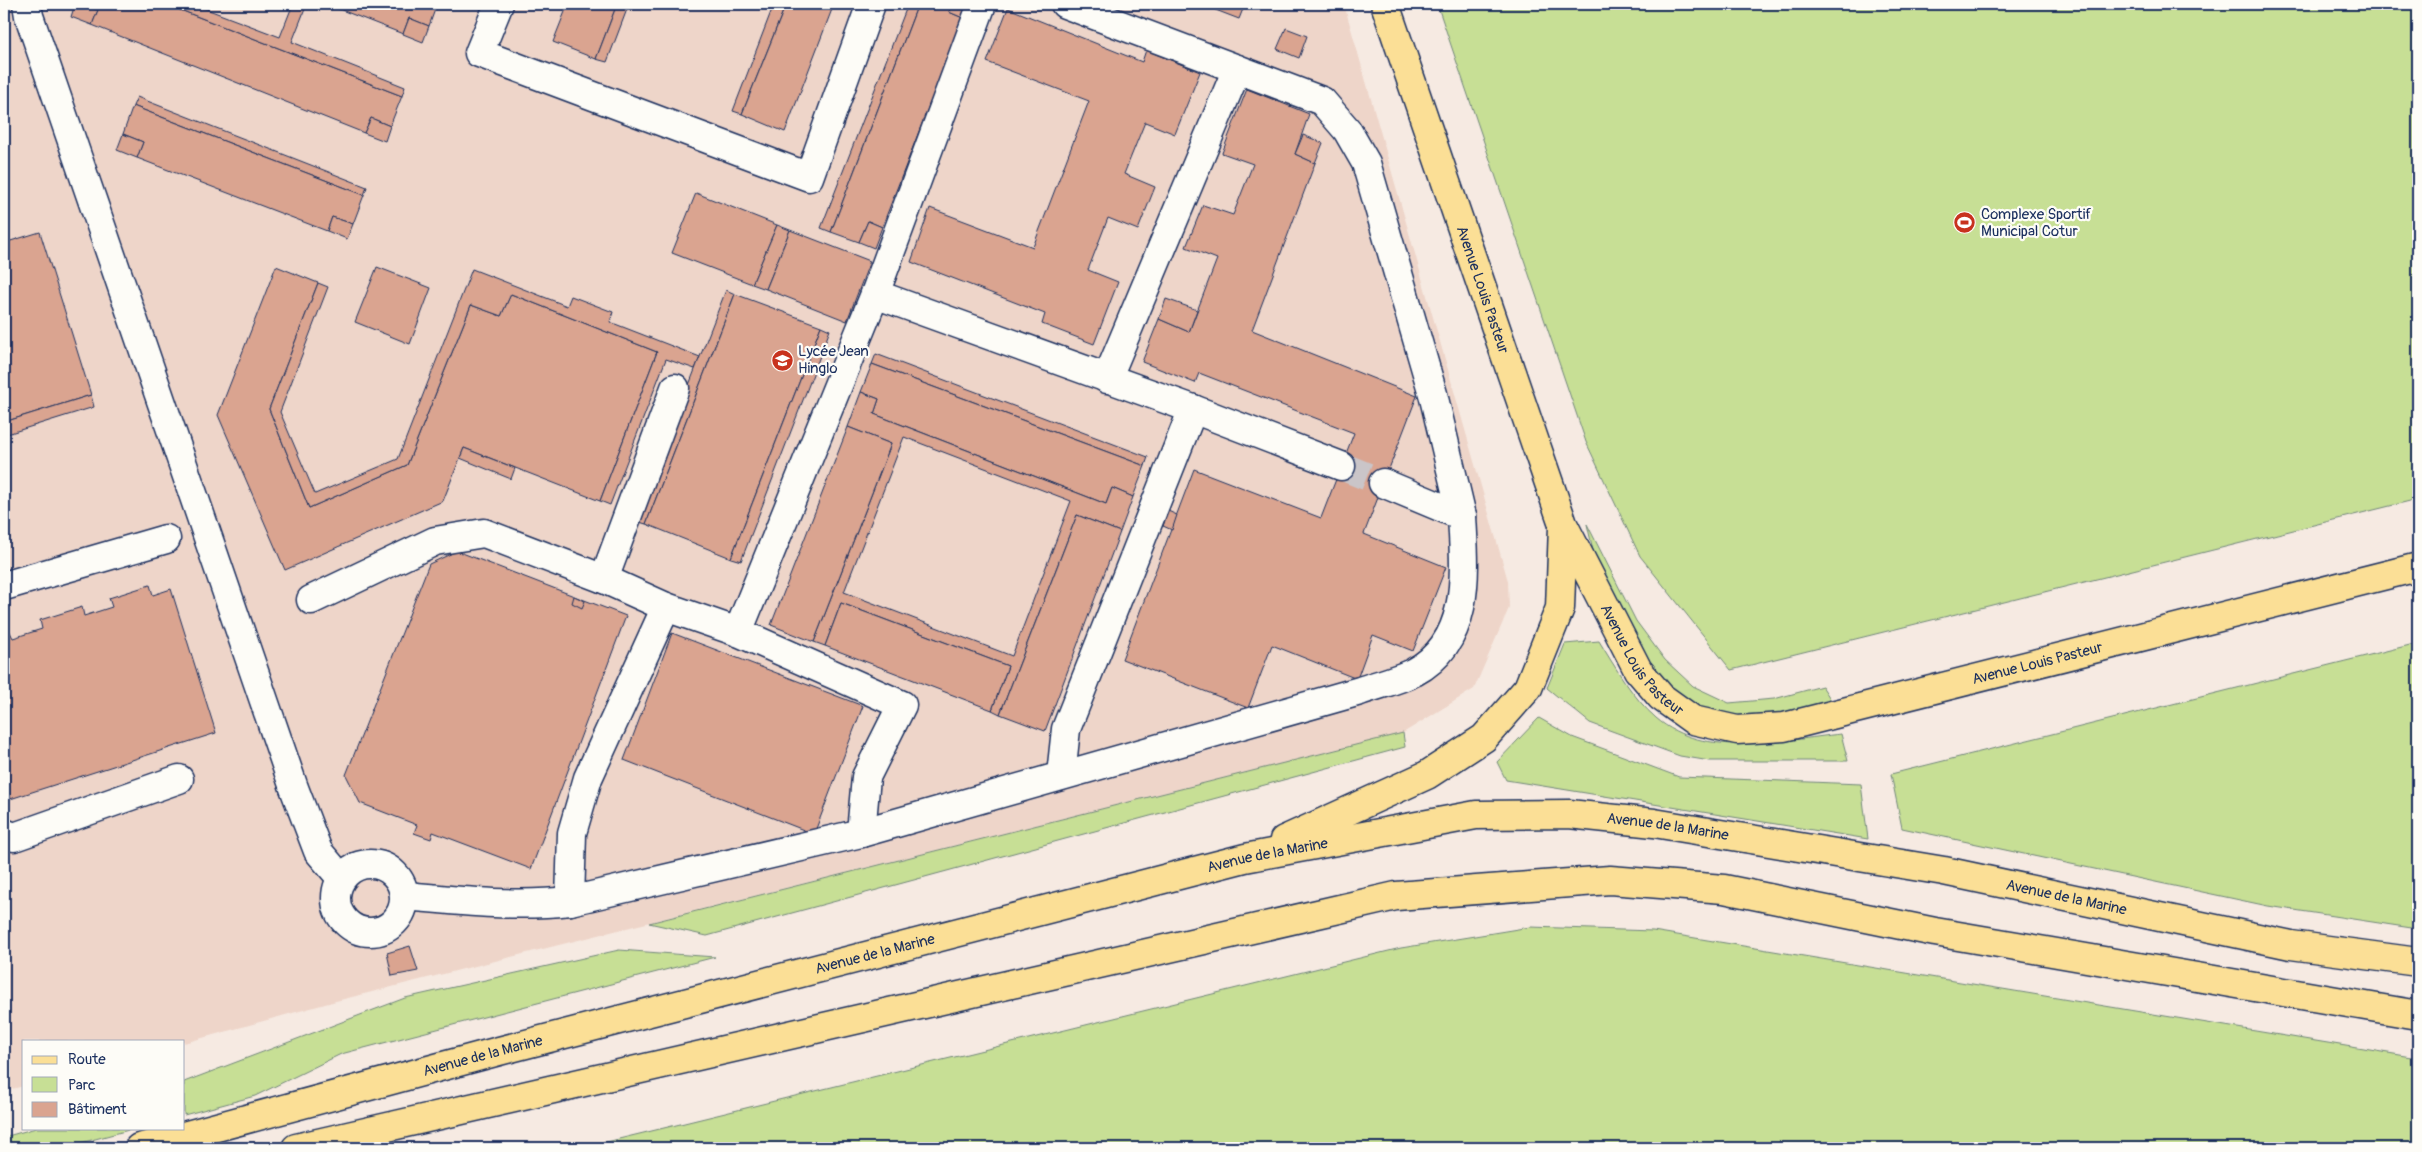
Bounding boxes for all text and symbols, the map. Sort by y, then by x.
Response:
place label: Complexe Sportif Municipal Cotur [1981,205,2091,241]
sports icon: Complexe Sportif Municipal Cotur [1953,211,1977,235]
street label: Avenue Louis Pasteur [1452,223,1513,357]
place label: Lycée Jean Hinglo [798,342,869,378]
school or university icon: Lycée Jean Hinglo [770,348,794,372]
street label: Avenue Louis Pasteur [1596,601,1688,721]
street label: Avenue Louis Pasteur [1970,638,2105,689]
street label: Avenue de la Marine [1606,809,1731,845]
street label: Avenue de la Marine [1205,834,1330,877]
street label: Avenue de la Marine [2004,875,2129,920]
street label: Avenue de la Marine [813,930,937,979]
street label: Avenue de la Marine [421,1031,545,1081]
legend [22,1040,185,1130]
text: Route [68,1050,106,1069]
text: Parc [68,1076,96,1095]
text: Bâtiment [68,1100,128,1119]

